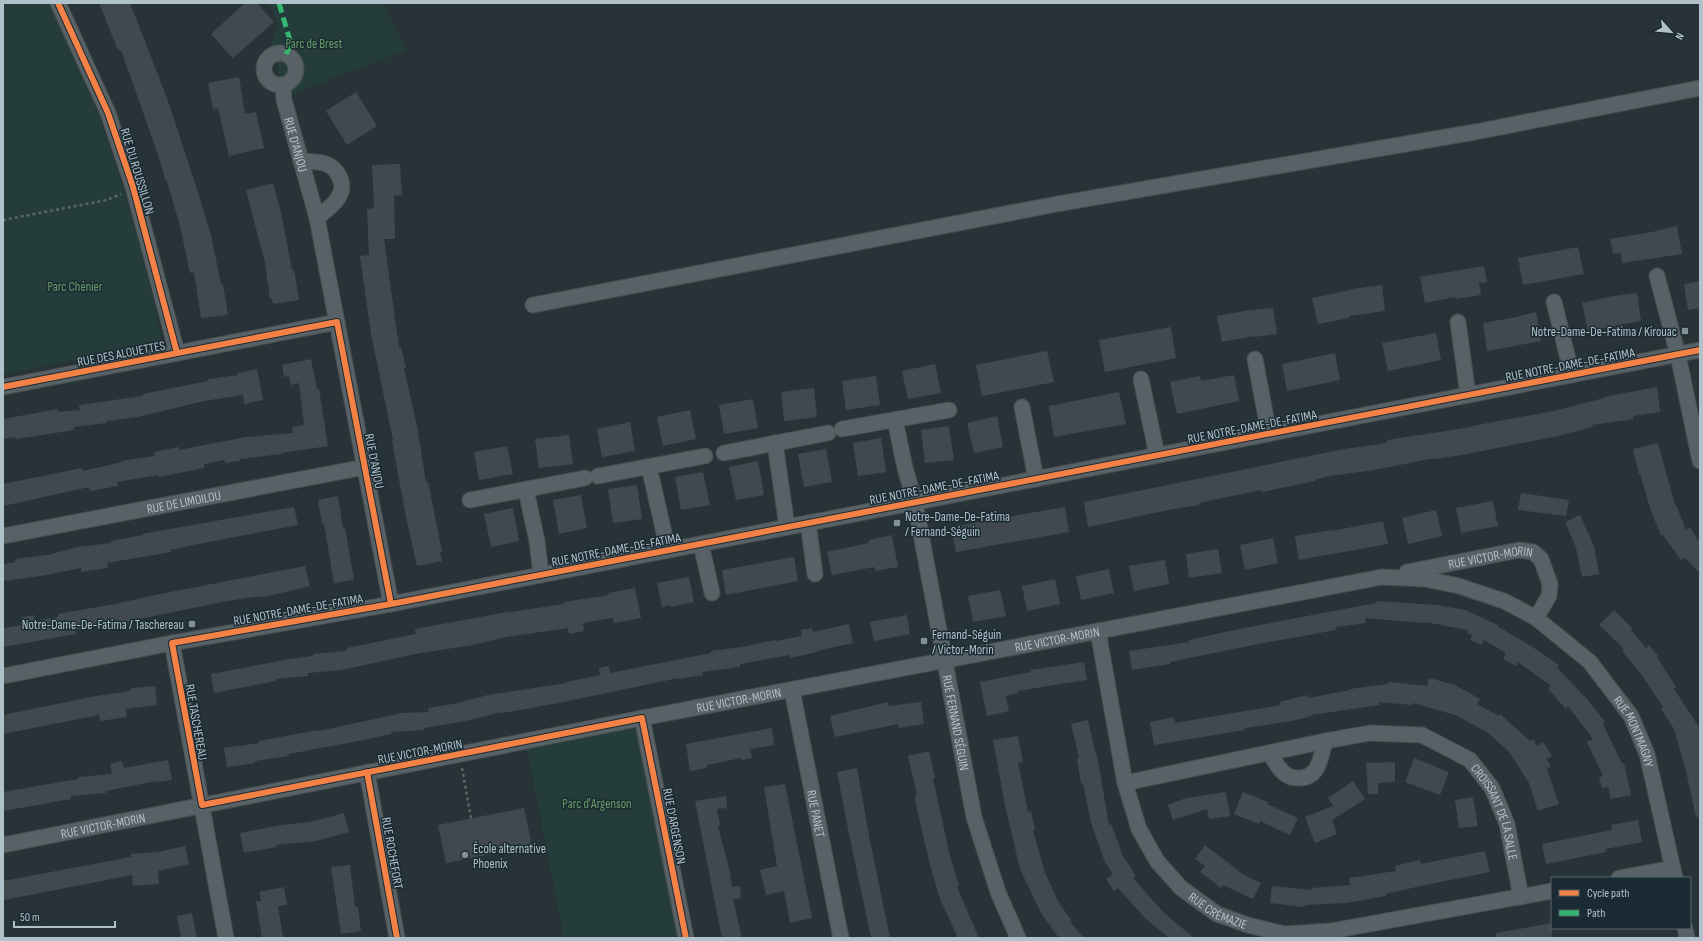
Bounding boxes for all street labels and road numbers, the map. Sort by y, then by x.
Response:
street label: RUE D'ANJOU [280,115,311,174]
street label: RUE DU ROUSSILLON [116,126,158,216]
street label: RUE DES ALOUETTES [76,338,167,370]
street label: RUE NOTRE-DAME-DE-FATIMA [1504,345,1637,385]
street label: RUE NOTRE-DAME-DE-FATIMA [1186,407,1319,447]
street label: RUE D'ANJOU [361,432,387,490]
street label: RUE NOTRE-DAME-DE-FATIMA [868,468,1001,508]
street label: RUE DE LIMOILOU [145,488,222,517]
street label: RUE NOTRE-DAME-DE-FATIMA [550,530,683,570]
street label: RUE VICTOR-MORIN [1447,543,1534,573]
street label: RUE NOTRE-DAME-DE-FATIMA [232,591,365,629]
street label: RUE VICTOR-MORIN [1014,624,1101,656]
street label: RUE FERNAND SÉGUIN [939,674,972,772]
street label: RUE TASCHEREAU [181,683,211,762]
street label: RUE VICTOR-MORIN [695,685,783,716]
street label: RUE MONTMAGNY [1610,693,1657,769]
street label: RUE VICTOR-MORIN [377,736,464,768]
street label: CROISSANT DE LA SALLE [1467,761,1521,861]
street label: RUE D'ARGENSON [659,787,689,865]
street label: RUE PANET [803,789,828,839]
street label: RUE VICTOR-MORIN [60,810,147,842]
street label: RUE ROCHEFORT [378,816,406,890]
street label: RUE CRÉMAZIE [1185,889,1249,933]

